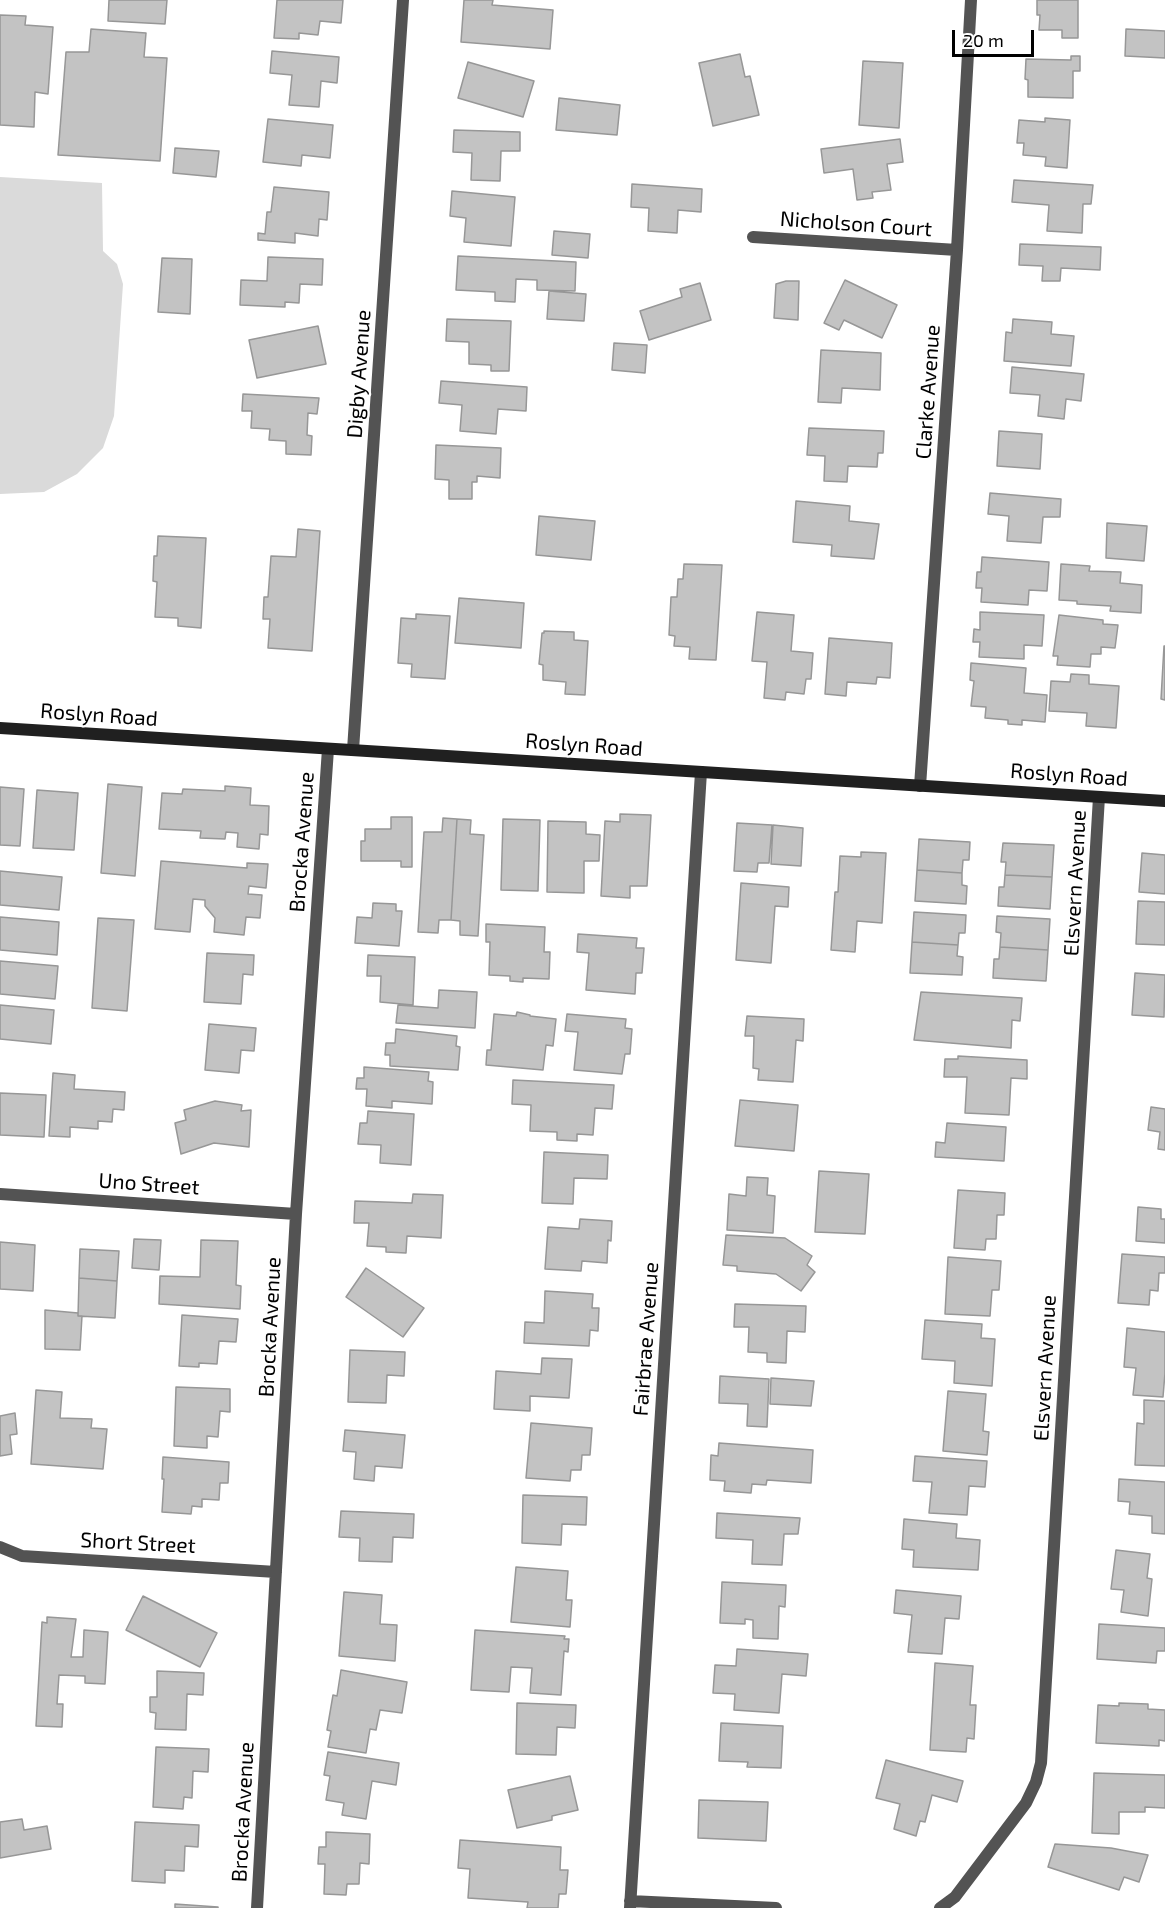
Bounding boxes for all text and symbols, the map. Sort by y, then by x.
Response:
scale bar [955,18,1038,56]
text: 20 m [963,29,1004,51]
street label: Nicholson Court [779,206,933,242]
street label: Digby Avenue [342,309,376,439]
street label: Clarke Avenue [911,324,945,460]
street label: Roslyn Road [39,698,159,732]
street label: Roslyn Road [524,728,644,762]
street label: Roslyn Road [1009,758,1129,792]
street label: Brocka Avenue [285,771,319,913]
street label: Elsvern Avenue [1059,809,1091,957]
street label: Uno Street [98,1168,200,1200]
street label: Brocka Avenue [254,1256,286,1398]
street label: Fairbrae Avenue [628,1261,664,1417]
street label: Elsvern Avenue [1029,1294,1061,1442]
street label: Short Street [80,1527,196,1559]
street label: Brocka Avenue [227,1741,259,1883]

